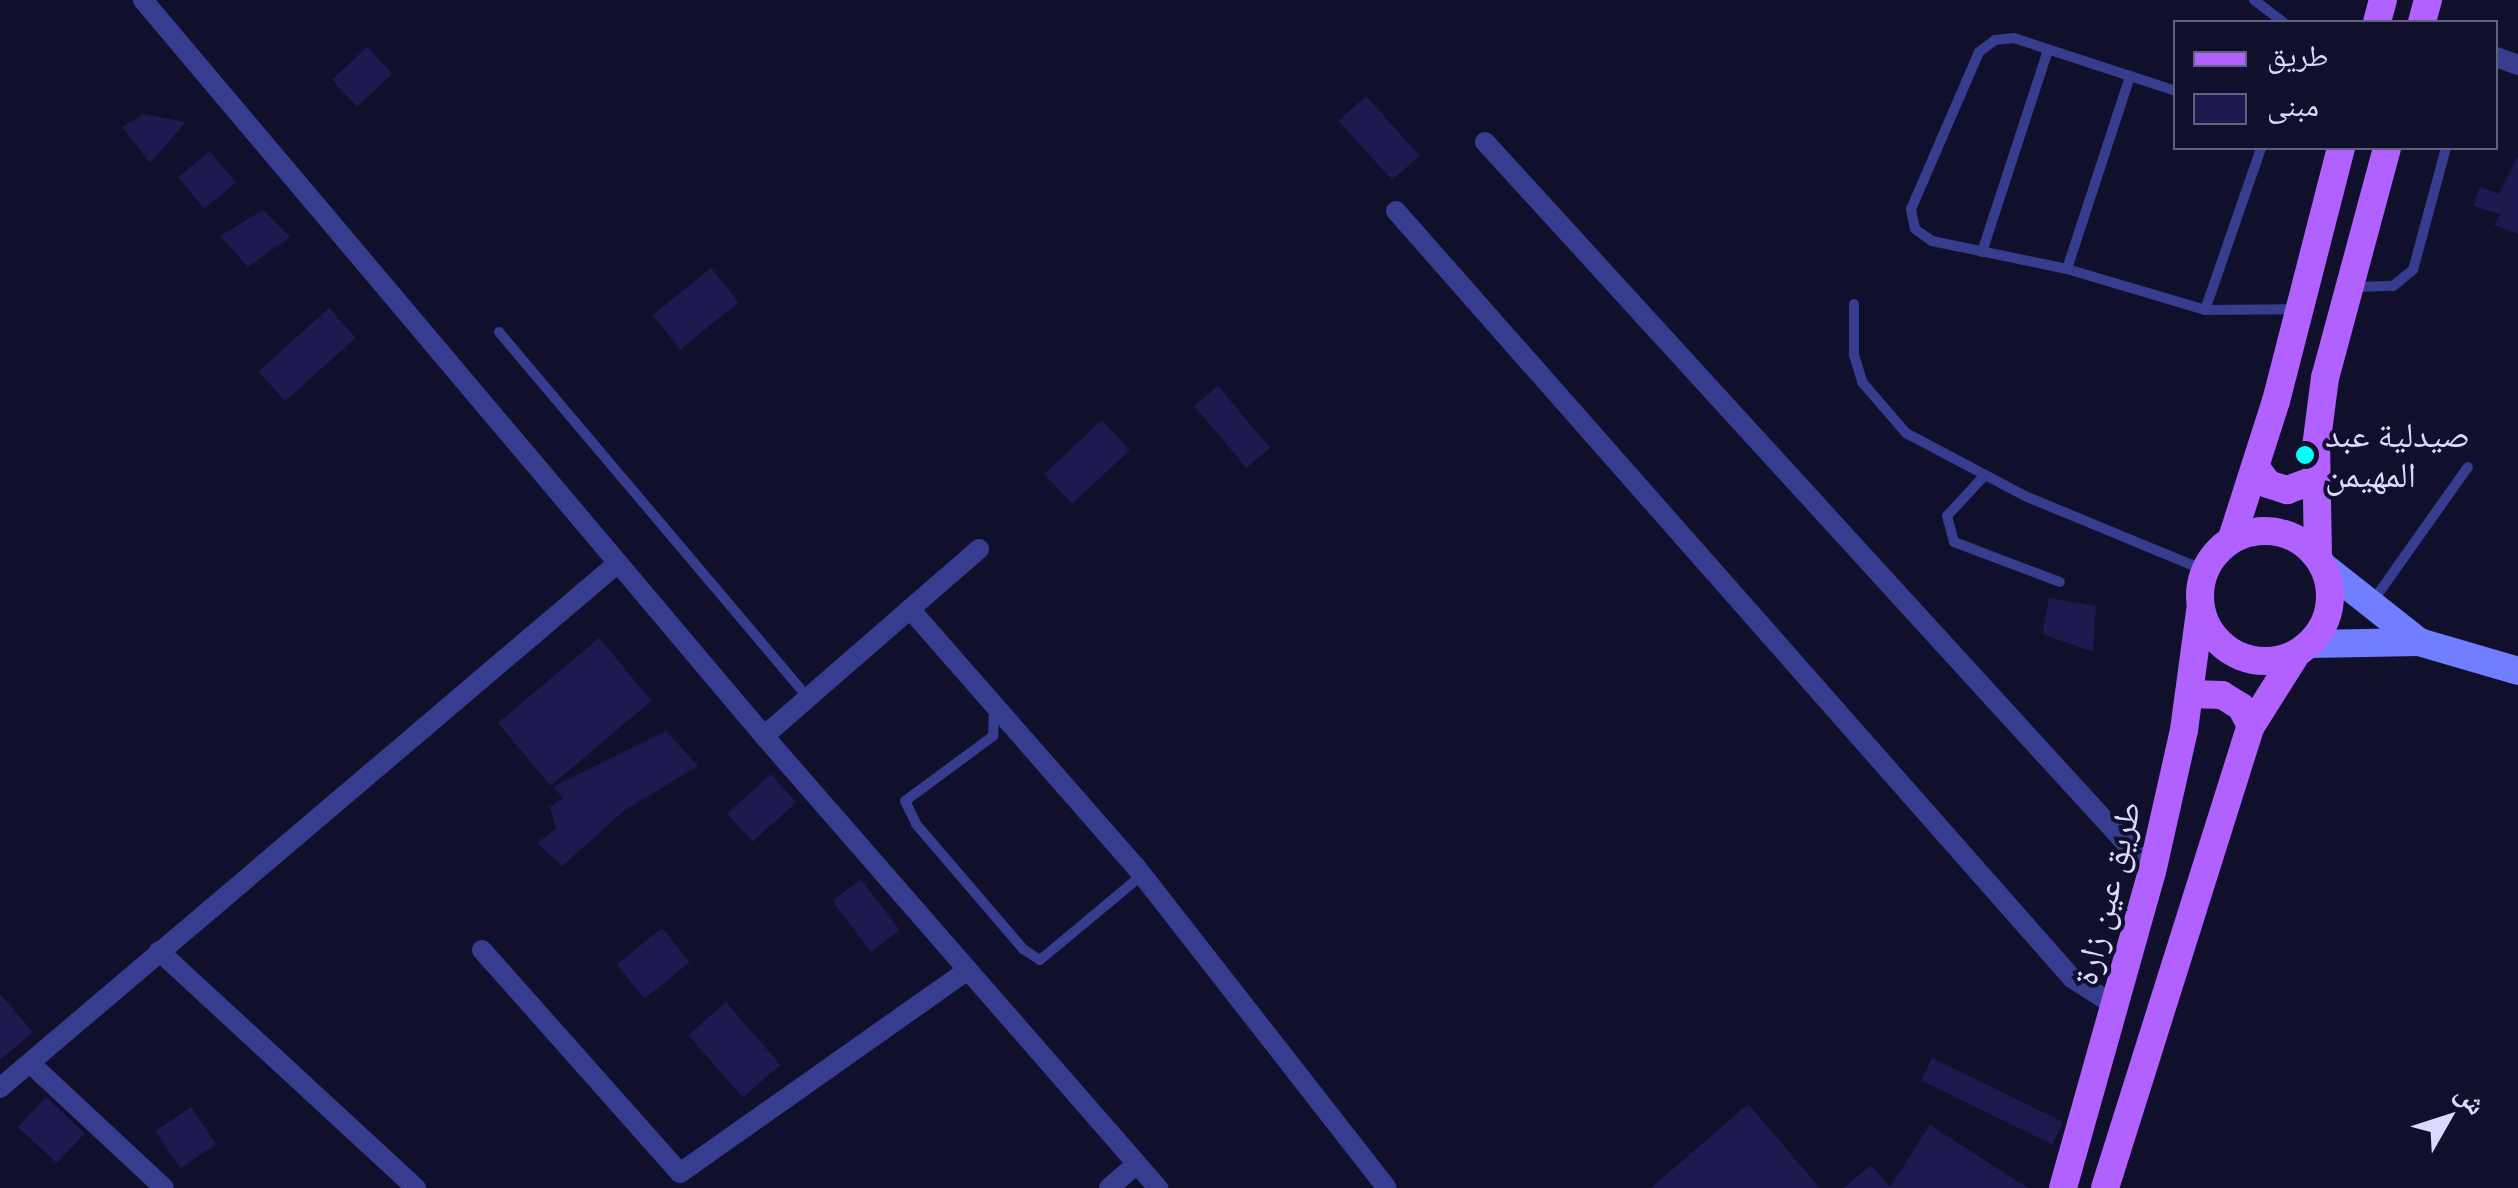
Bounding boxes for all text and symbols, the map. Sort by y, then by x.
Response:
legend [2173,20,2498,150]
text: طريق [2267,35,2328,75]
text: مبنى [2267,85,2319,125]
place label: صيدلية عبد المهيمن [2325,414,2470,496]
marker: صيدلية عبد المهيمن [2294,444,2316,466]
street label: طريق عين زارة [2064,797,2150,989]
north arrow [2398,1068,2498,1168]
text: ش [2447,1076,2495,1123]

